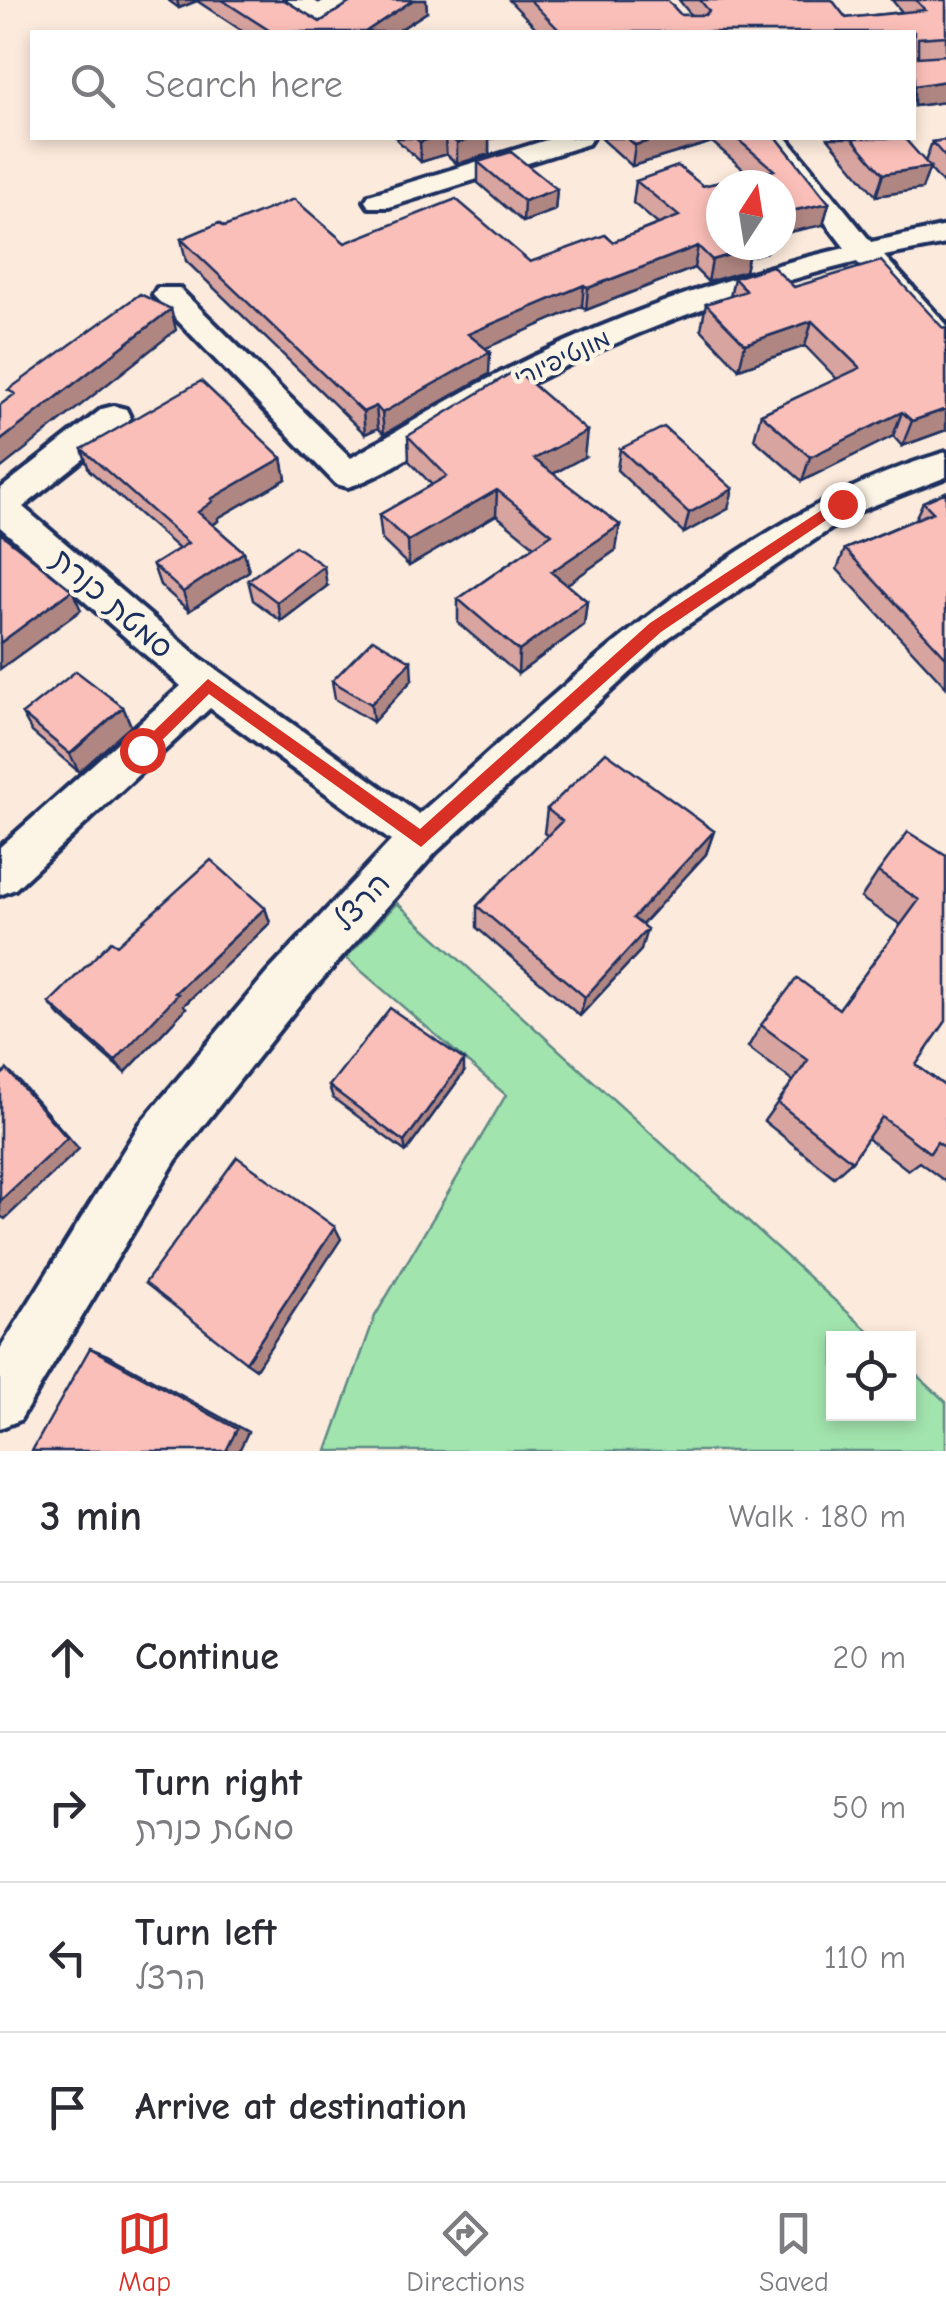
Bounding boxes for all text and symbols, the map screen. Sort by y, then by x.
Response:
search box [30,30,916,140]
icon: search [65,58,120,113]
text: Search here [145,63,343,107]
north arrow [706,170,796,260]
street label: מונטיפיורי [510,323,614,393]
route end [820,482,866,528]
street label: סמטת כנרת [44,542,180,666]
route start [120,728,166,774]
street label: הרצל [327,866,397,938]
map controls [826,1331,916,1421]
button: locate [826,1331,916,1421]
text: 3 min [40,1492,142,1541]
text: Walk · 180 m [729,1498,906,1535]
icon: ahead [40,1630,95,1685]
text: Continue [135,1635,279,1679]
text: 20 m [833,1639,906,1676]
text: Turn right [135,1761,302,1805]
icon: right [40,1780,95,1835]
text: 50 m [832,1789,906,1826]
text: סמטת כנרת [135,1810,294,1847]
text: Turn left [135,1911,276,1955]
icon: left [40,1930,95,1985]
text: 110 m [824,1939,906,1976]
text: הרצל [135,1960,206,1997]
icon: arrive [40,2080,95,2135]
text: Arrive at destination [135,2085,467,2129]
tab: Map [117,2206,172,2298]
tab: Directions [406,2206,525,2298]
tab: Saved [759,2206,829,2298]

